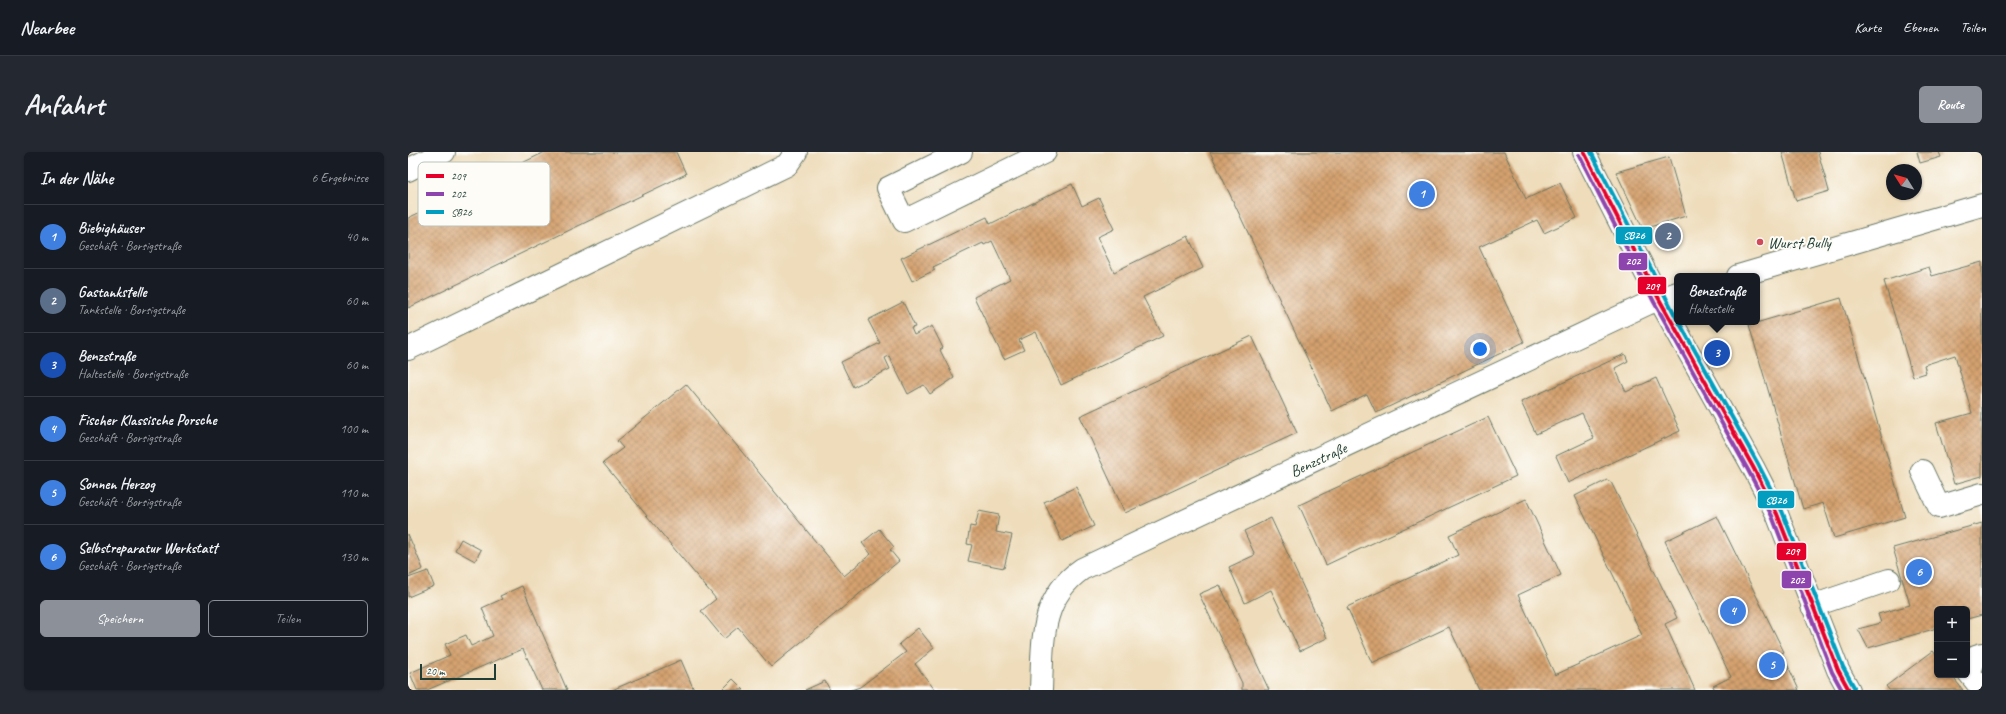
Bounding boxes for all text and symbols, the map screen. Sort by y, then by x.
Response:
text: Nearbee [20,16,74,40]
text: Karte [1854,19,1881,36]
text: Ebenen [1903,19,1938,36]
text: Teilen [1960,19,1986,36]
button: Route [1919,86,1982,123]
text: Anfahrt [24,87,104,122]
legend [418,162,550,226]
north arrow [1886,164,1922,200]
text: In der Nähe [40,168,113,189]
text: 209 [451,169,467,183]
text: 6 Ergebnisse [312,170,368,186]
pin: 1 [1409,179,1435,209]
text: 202 [451,187,467,201]
text: SB26 [451,205,473,219]
text: Biebighäuser [78,219,144,238]
pin: 2 [1655,221,1681,251]
line badge: SB26 [1615,226,1653,245]
text: SB26 [1623,228,1645,242]
text: 1 [50,229,56,245]
text: 40 m [346,229,368,245]
place label: Wurst Bully [1768,233,1832,253]
marker: Wurst Bully [1755,237,1765,247]
text: Geschäft · Borsigstraße [78,238,181,254]
line badge: 202 [1618,252,1648,271]
text: 202 [1626,254,1641,268]
popup [1674,273,1760,325]
line badge: 209 [1637,276,1667,295]
text: 209 [1645,279,1661,293]
text: Benzstraße [1688,282,1746,301]
text: Gastankstelle [78,283,147,302]
text: 2 [50,293,56,309]
text: 60 m [346,293,368,309]
text: Haltestelle [1688,301,1734,317]
text: Tankstelle · Borsigstraße [78,302,185,318]
pin: 3 [1704,338,1730,368]
your location [1470,339,1490,359]
text: Benzstraße [78,347,135,366]
text: 3 [50,357,56,373]
text: 60 m [346,357,368,373]
text: Haltestelle · Borsigstraße [78,366,188,382]
text: Fischer Klassische Porsche [78,411,217,430]
text: 4 [50,421,56,437]
text: 100 m [340,421,368,437]
text: Geschäft · Borsigstraße [78,430,181,446]
street label: Benzstraße [1287,437,1352,482]
text: Sonnen Herzog [78,475,155,494]
text: 5 [50,485,56,501]
text: 110 m [340,485,368,501]
line badge: SB26 [1757,490,1795,509]
text: SB26 [1765,493,1787,507]
text: Geschäft · Borsigstraße [78,494,181,510]
text: Selbstreparatur Werkstatt [78,539,217,558]
line badge: 209 [1776,542,1807,561]
text: 209 [1785,544,1801,558]
text: 6 [50,549,56,565]
text: 130 m [340,549,368,565]
pin: 6 [1906,557,1932,587]
text: Geschäft · Borsigstraße [78,558,181,574]
line badge: 202 [1781,570,1812,589]
text: 202 [1790,573,1805,587]
pin: 4 [1720,596,1746,626]
button: Speichern [40,600,200,637]
button: Teilen [208,600,368,637]
map controls [1934,606,1970,678]
button: + [1934,606,1970,642]
button: − [1934,642,1970,678]
pin: 5 [1759,650,1785,680]
scale bar [420,662,496,681]
text: 20 m [426,664,445,678]

